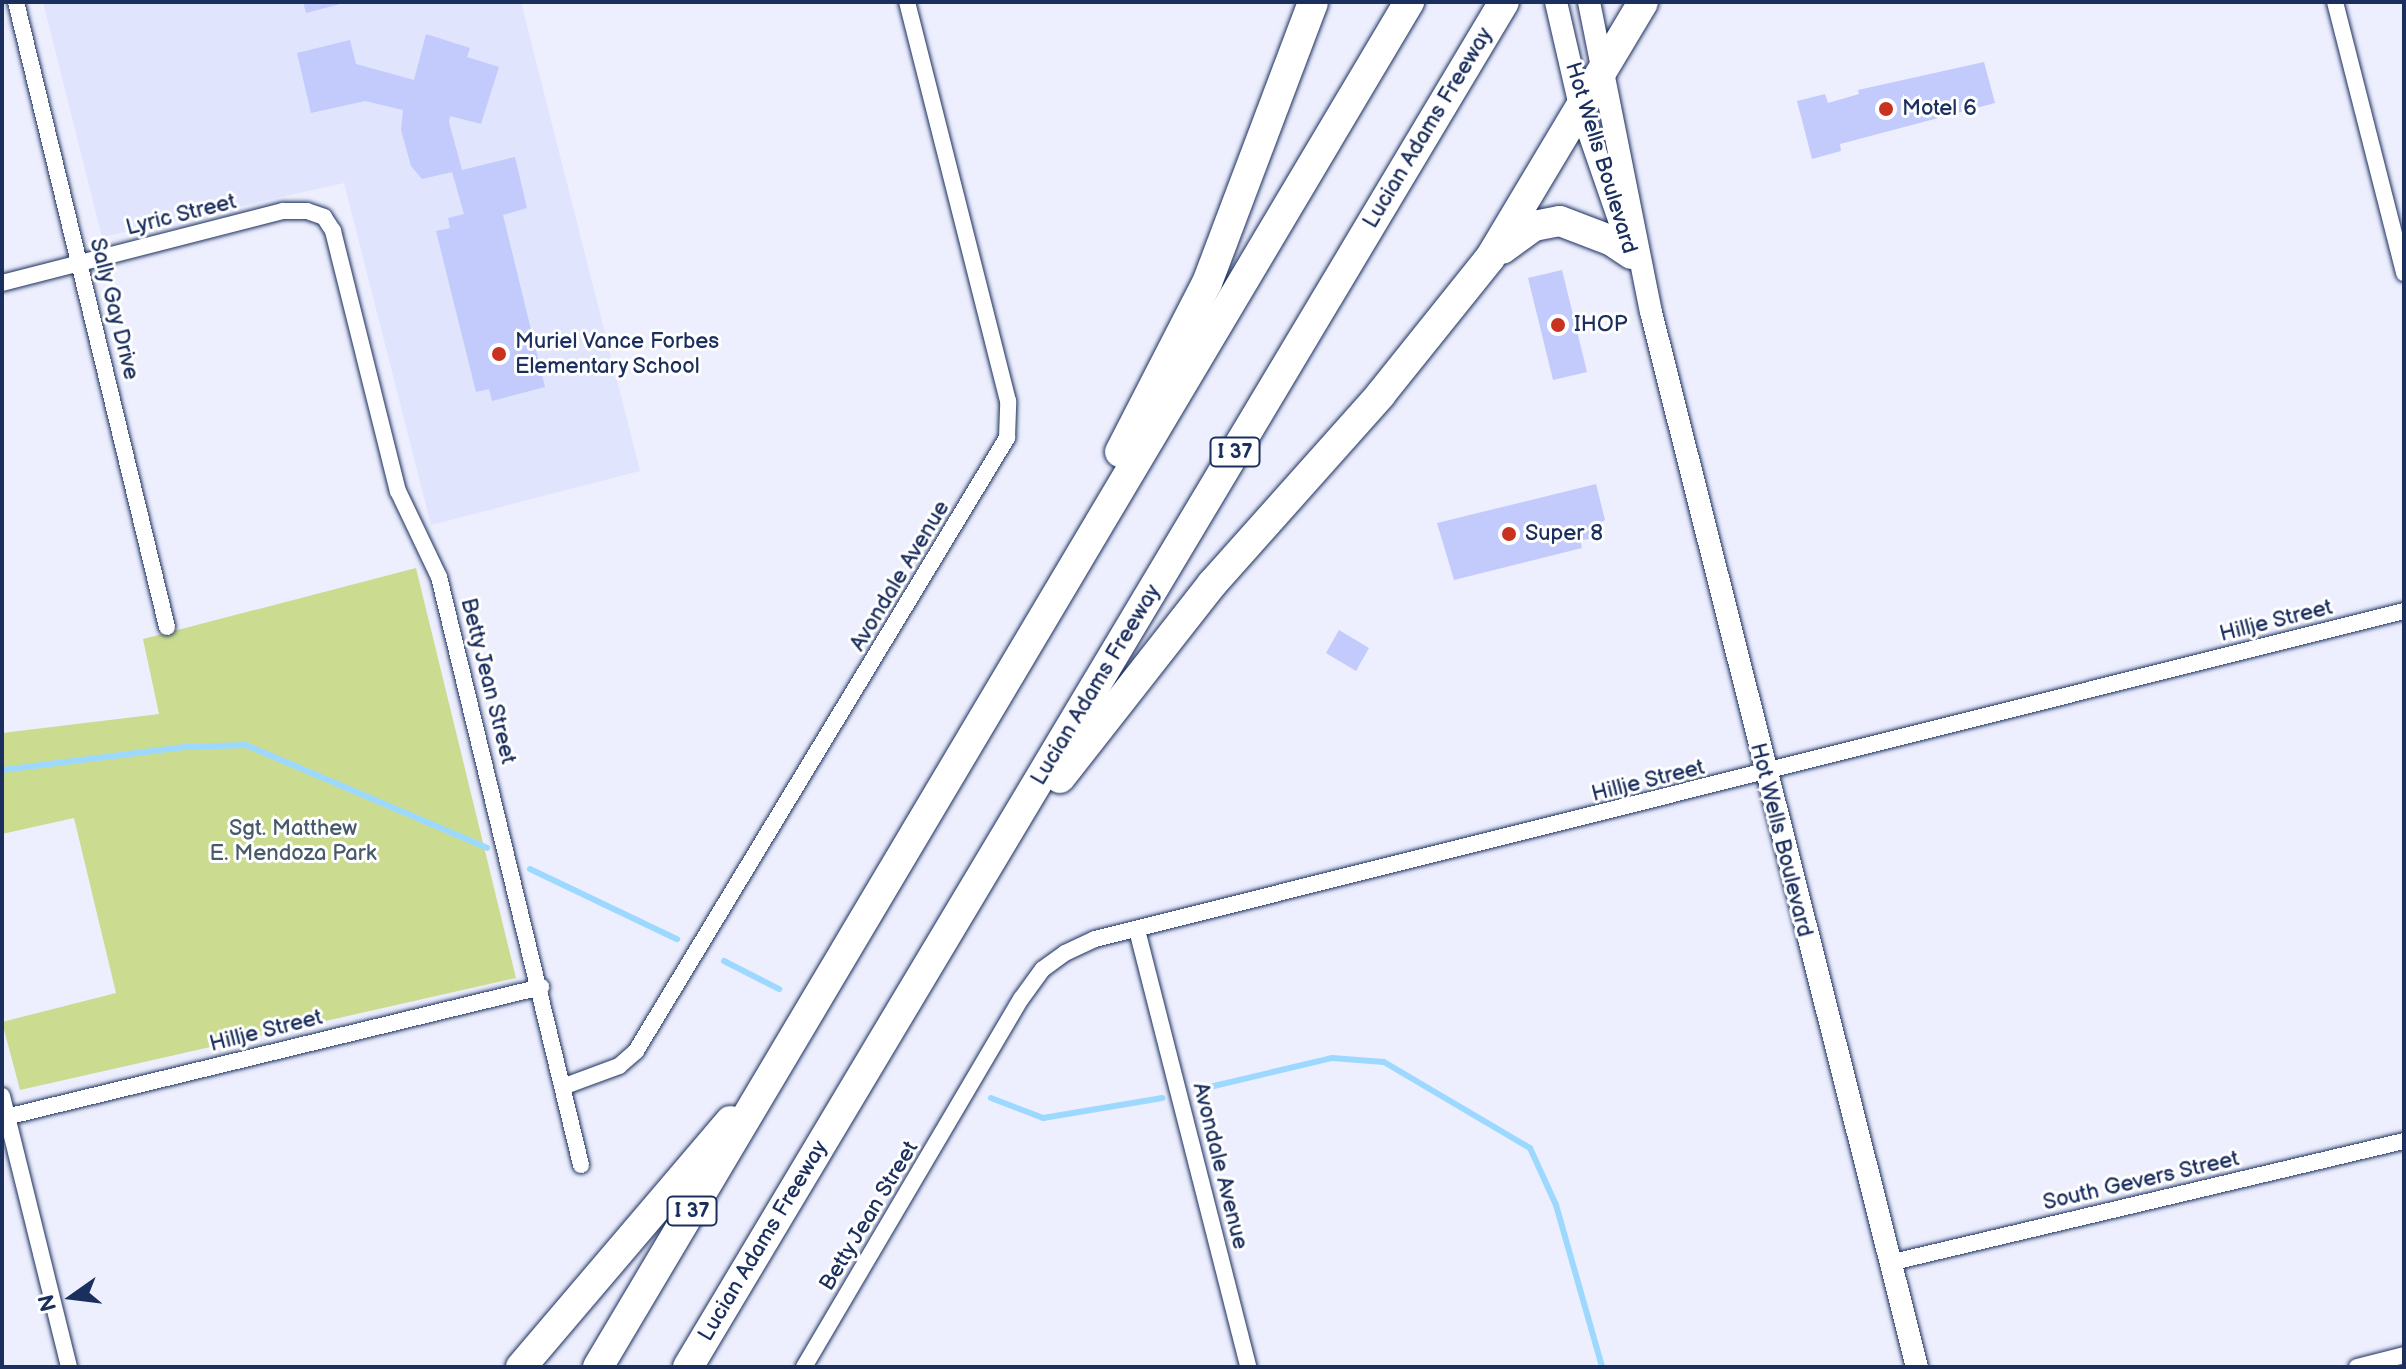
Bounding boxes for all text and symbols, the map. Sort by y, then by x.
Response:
street label: Lucian Adams Freeway [1358,23,1498,233]
street label: Hot Wells Boulevard [1559,59,1643,257]
place label: Motel 6 [1902,96,1977,122]
marker: Motel 6 [1877,100,1895,118]
street label: Lyric Street [123,189,239,241]
street label: Sally Gay Drive [83,234,145,384]
place label: IHOP [1574,312,1628,338]
marker: IHOP [1549,316,1567,334]
place label: Muriel Vance Forbes Elementary School [515,328,720,380]
marker: Muriel Vance Forbes Elementary School [490,345,508,363]
road number: I 37 [1209,436,1261,468]
street label: Avondale Avenue [845,496,955,656]
place label: Super 8 [1525,521,1603,547]
marker: Super 8 [1500,525,1518,543]
street label: Lucian Adams Freeway [1026,580,1166,790]
street label: Betty Jean Street [454,594,522,768]
street label: Hillje Street [2217,594,2335,648]
street label: Hot Wells Boulevard [1744,740,1818,940]
street label: Hillje Street [1589,754,1707,808]
park label: Sgt. Matthew E. Mendoza Park [210,815,376,866]
street label: Hillje Street [207,1004,325,1058]
street label: Avondale Avenue [1187,1080,1253,1252]
street label: Betty Jean Street [813,1135,925,1297]
street label: Lucian Adams Freeway [693,1136,833,1346]
street label: South Gevers Street [2040,1146,2242,1216]
road number: I 37 [666,1195,718,1227]
north arrow [32,1257,112,1337]
text: N [33,1292,63,1314]

